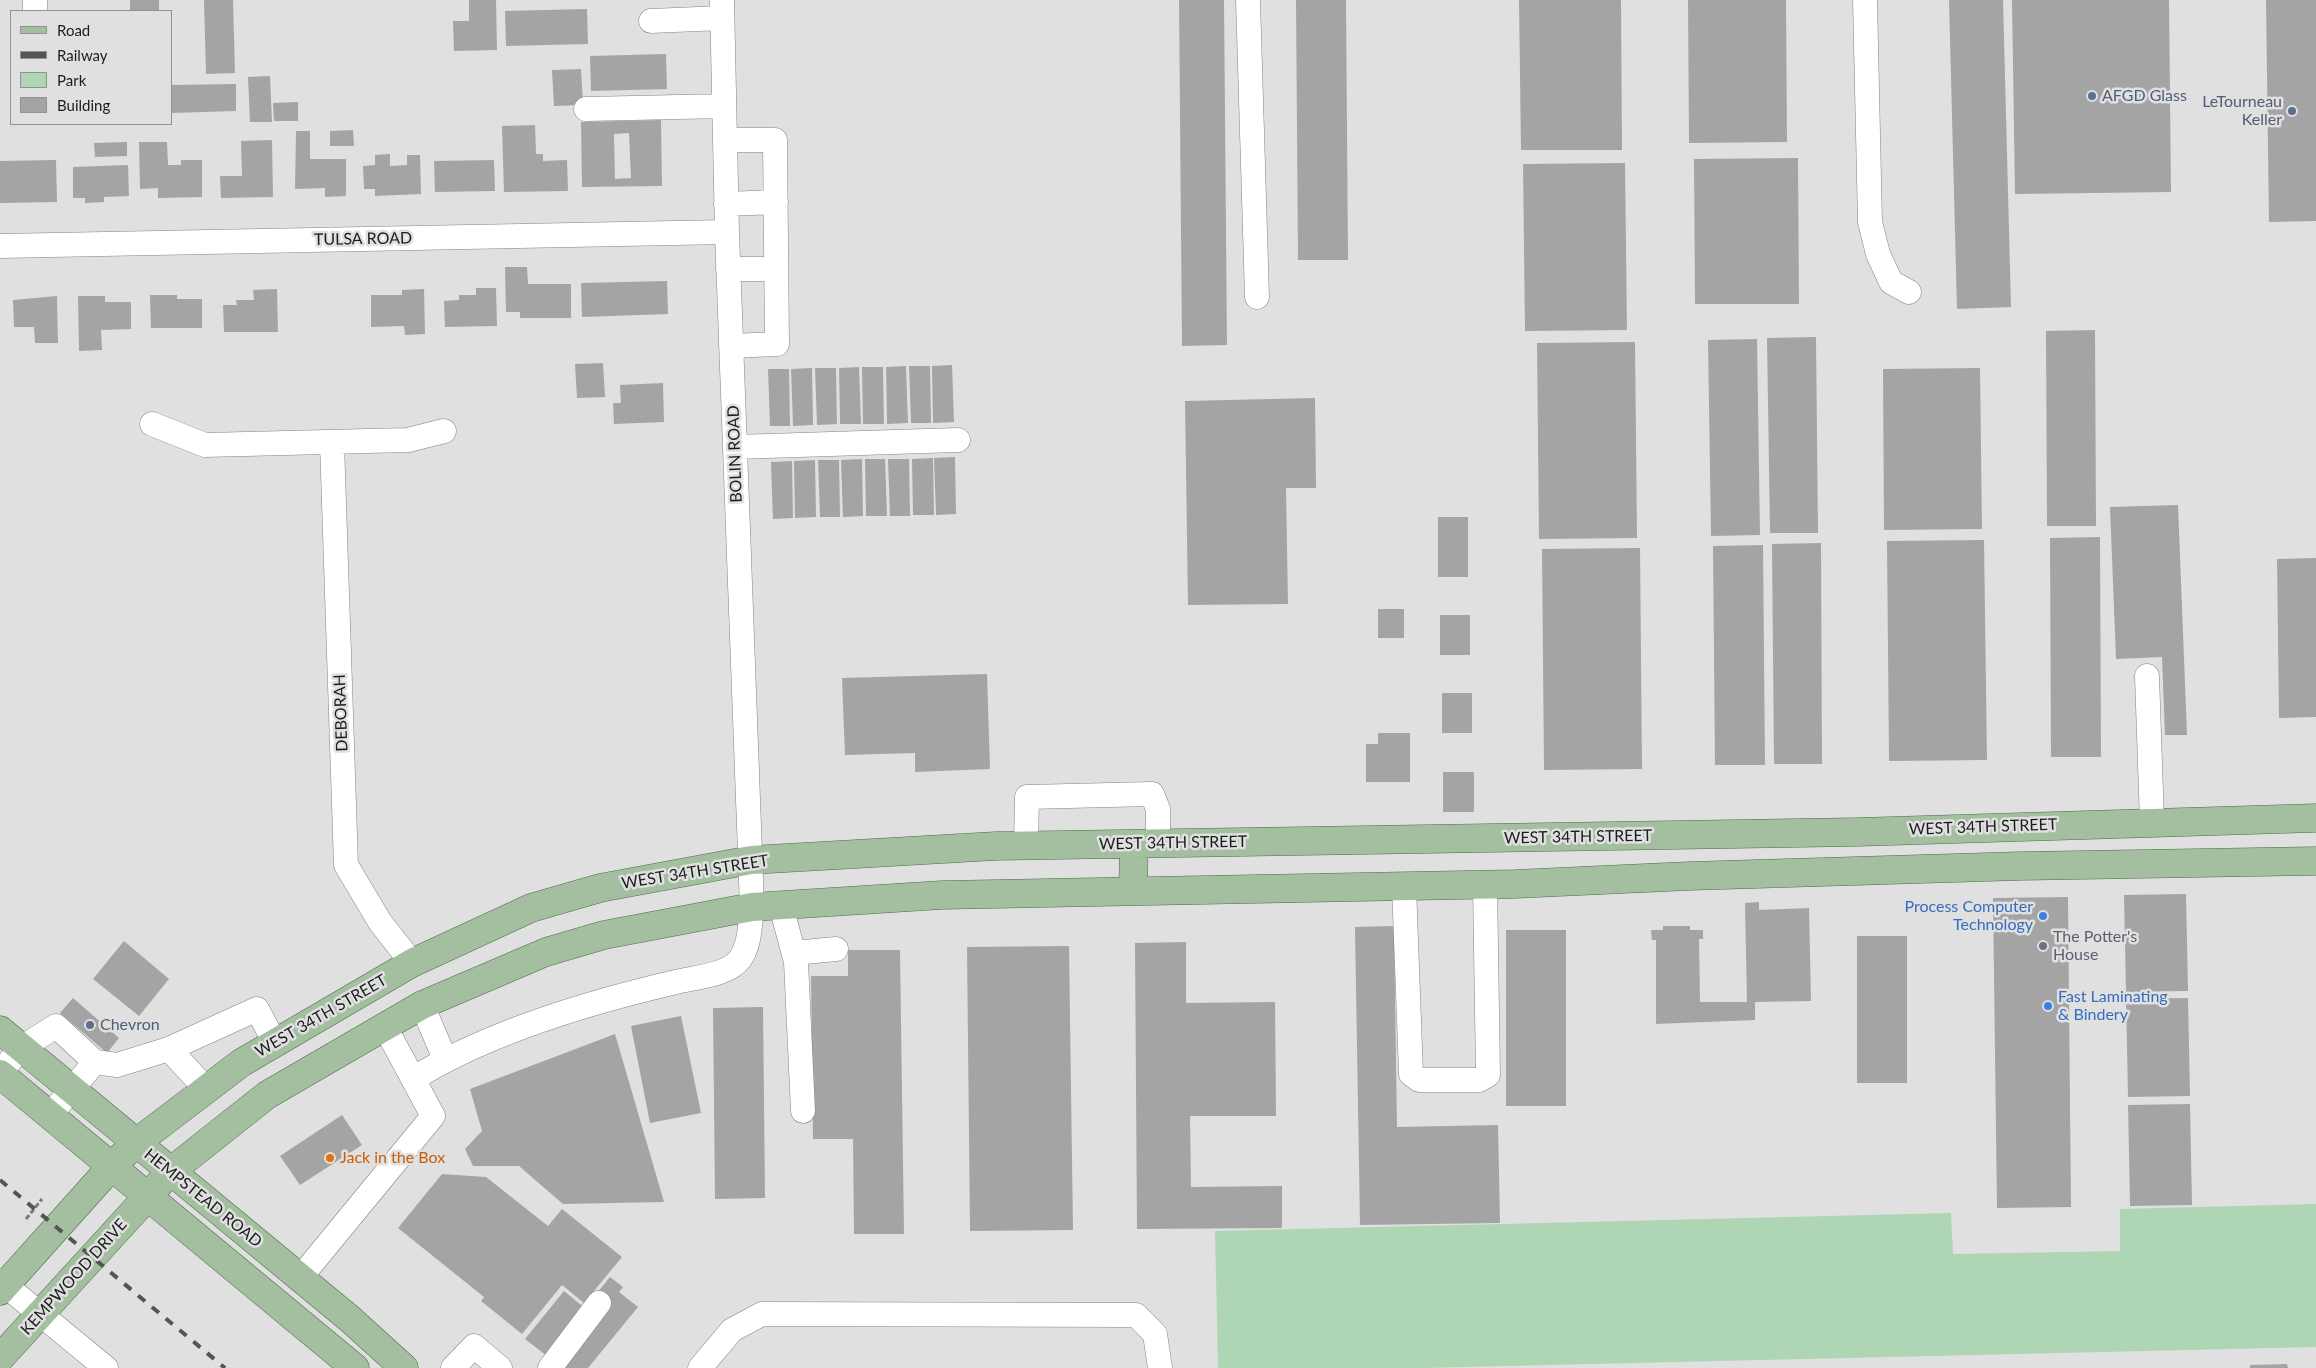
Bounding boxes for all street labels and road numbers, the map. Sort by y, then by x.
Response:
street label: TULSA ROAD [314,229,412,249]
street label: BOLIN ROAD [724,405,746,503]
street label: DEBORAH [330,674,352,752]
street label: WEST 34TH STREET [1908,815,2058,839]
street label: WEST 34TH STREET [1504,826,1652,848]
street label: WEST 34TH STREET [1099,832,1247,854]
street label: WEST 34TH STREET [620,851,770,893]
street label: WEST 34TH STREET [252,971,390,1061]
street label: HEMPSTEAD ROAD [140,1145,266,1251]
street label: KEMPWOOD DRIVE [17,1215,131,1339]

